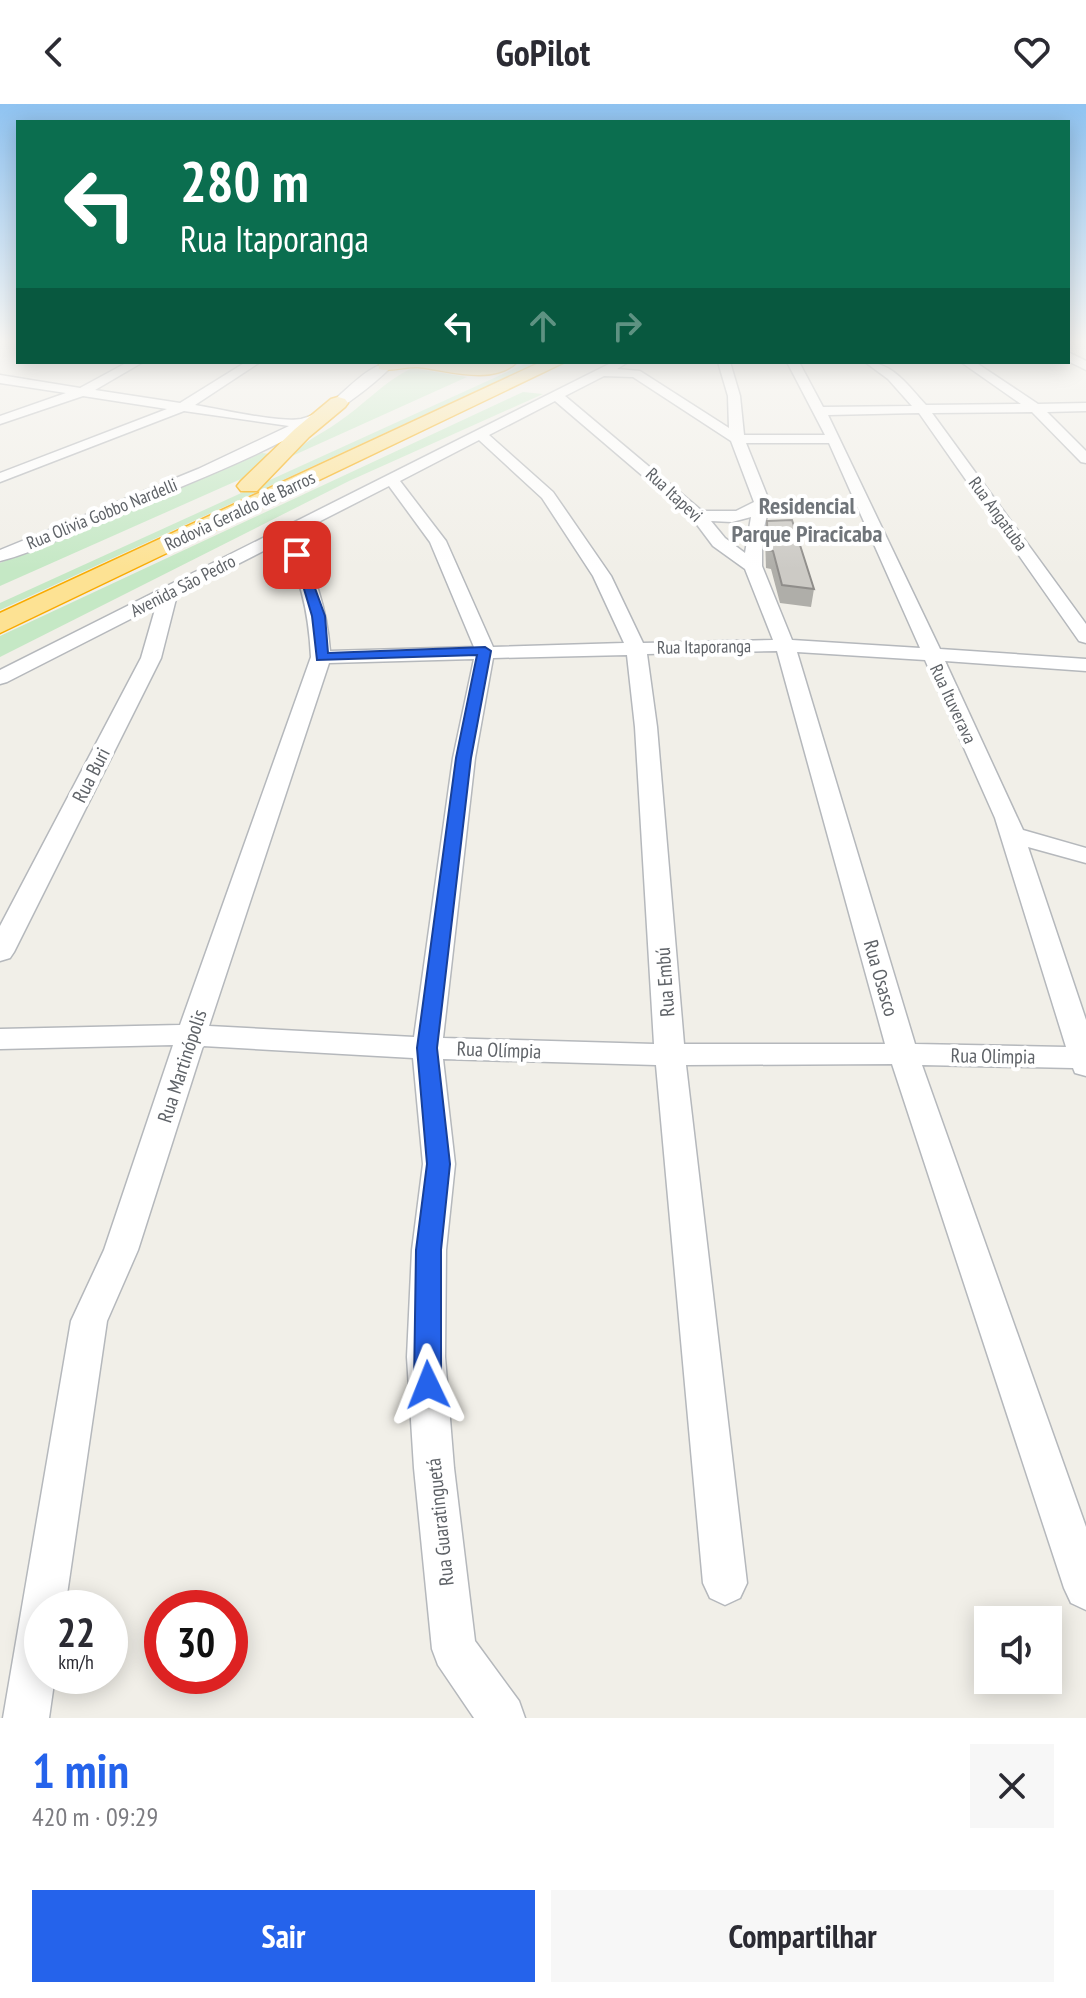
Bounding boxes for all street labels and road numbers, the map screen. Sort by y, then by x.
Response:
street label: Rua Itapevi [641,462,708,527]
street label: Rodovia Geraldo de Barros [161,466,319,556]
street label: Rua Angatuba [964,472,1033,555]
street label: Rua Olivia Gobbo Nardelli [23,473,181,554]
street label: Avenida São Pedro [126,549,239,622]
street label: Rua Itaporanga [657,634,751,659]
street label: Rua Ituverava [925,660,982,747]
street label: Rua Buri [66,743,116,807]
street label: Rua Osasco [858,937,904,1019]
street label: Rua Embú [650,946,680,1018]
street label: Rua Martinópolis [151,1006,213,1126]
street label: Rua Olímpia [456,1036,542,1064]
street label: Rua Olimpia [950,1042,1036,1070]
street label: Rua Guaratinguetá [420,1457,460,1587]

